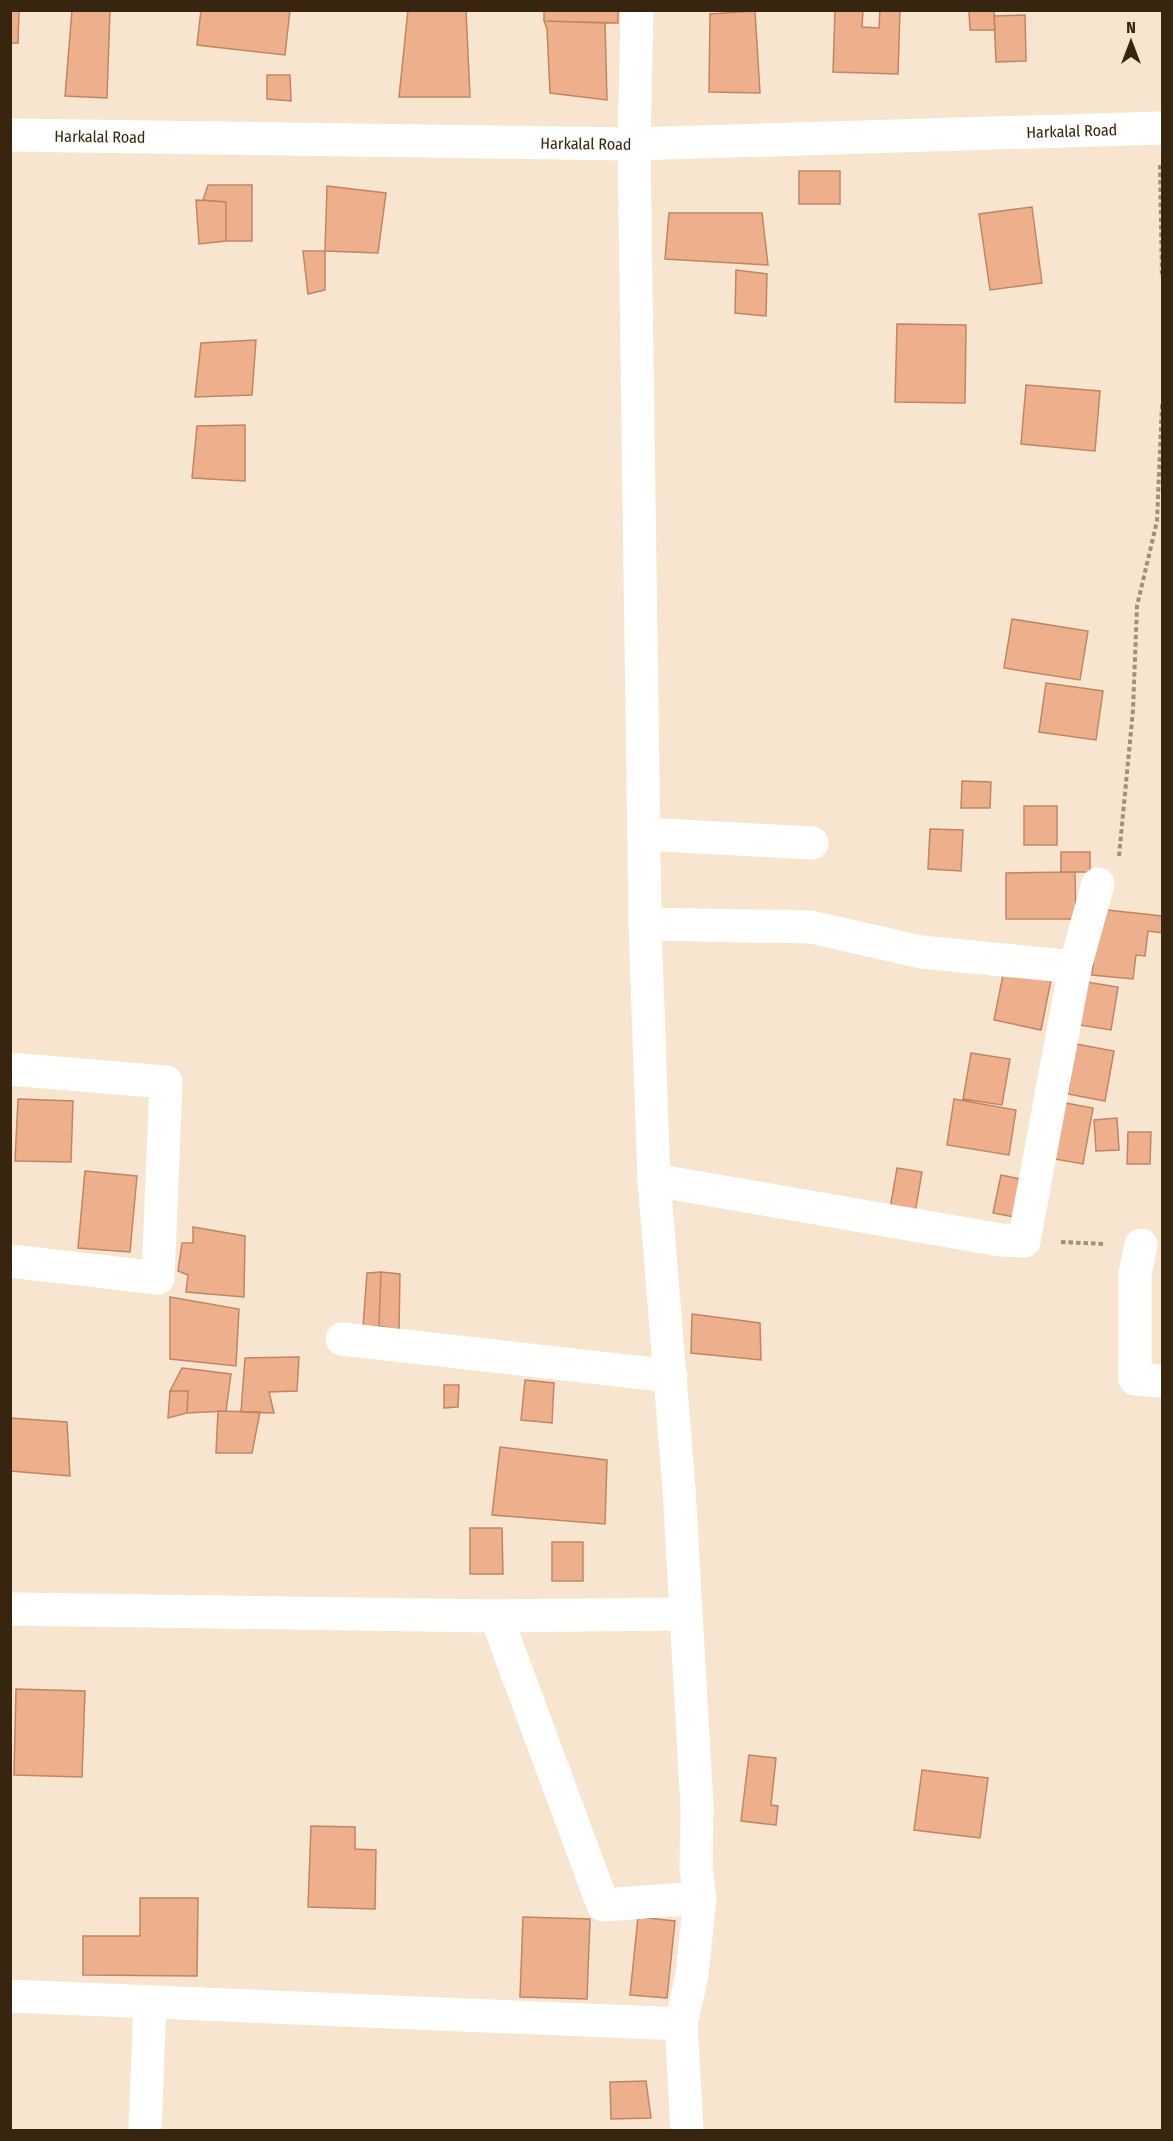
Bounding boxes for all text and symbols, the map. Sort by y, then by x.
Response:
north arrow [1101,12,1161,72]
text: N [1126,18,1136,37]
street label: Harkalal Road [1026,120,1118,142]
street label: Harkalal Road [54,126,146,146]
street label: Harkalal Road [540,133,632,153]

